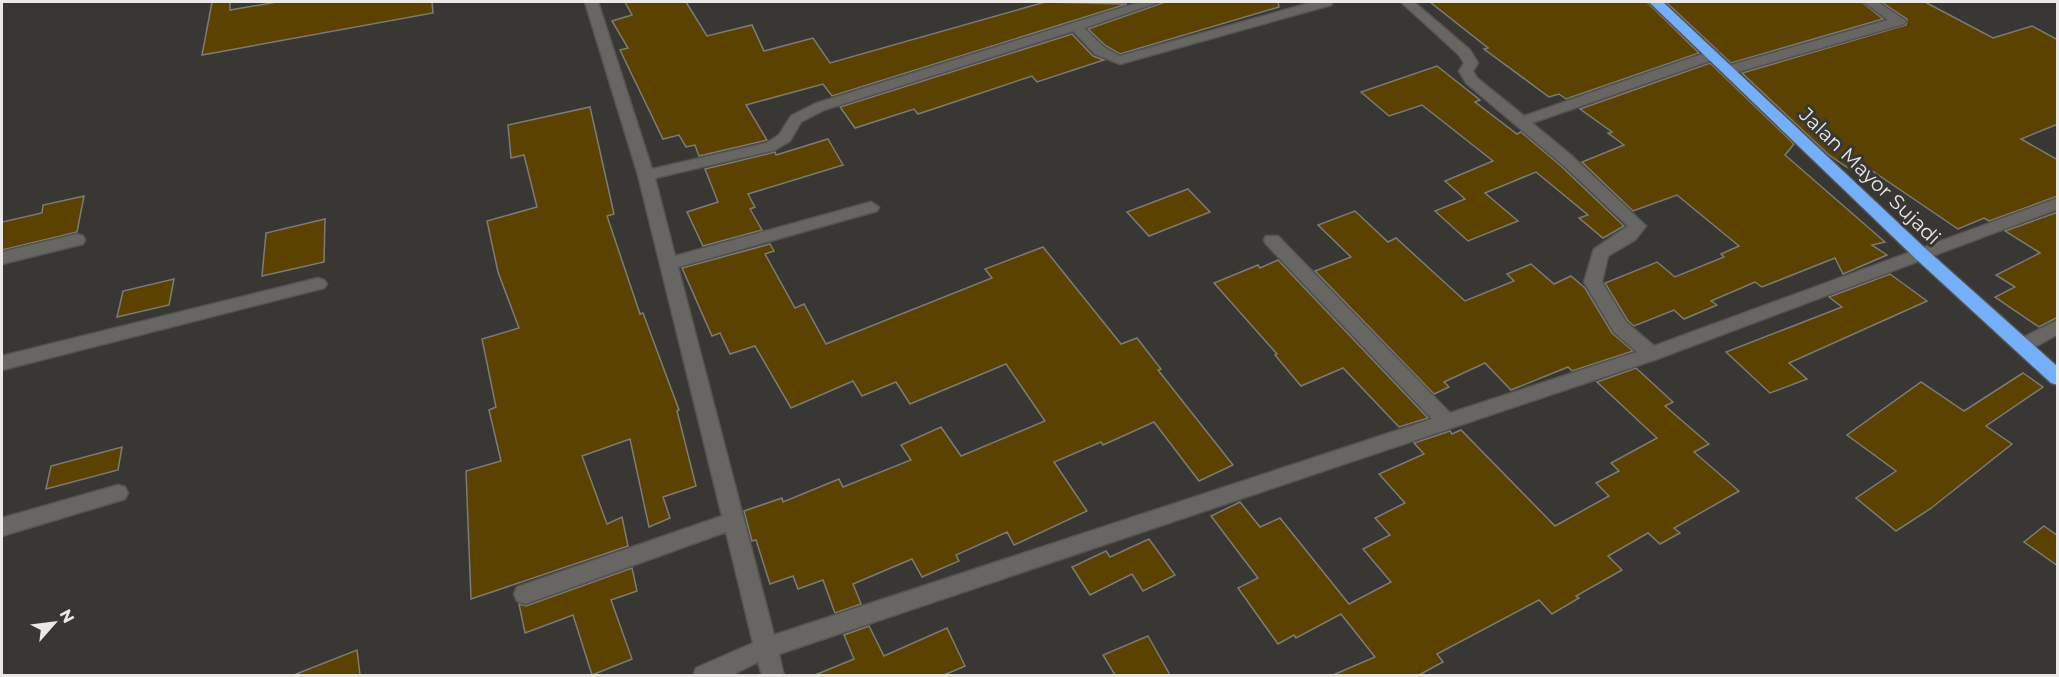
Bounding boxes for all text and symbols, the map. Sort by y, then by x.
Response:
street label: Jalan Mayor Sujadi [1794,102,1945,249]
north arrow [24,593,84,653]
text: N [55,606,78,626]

